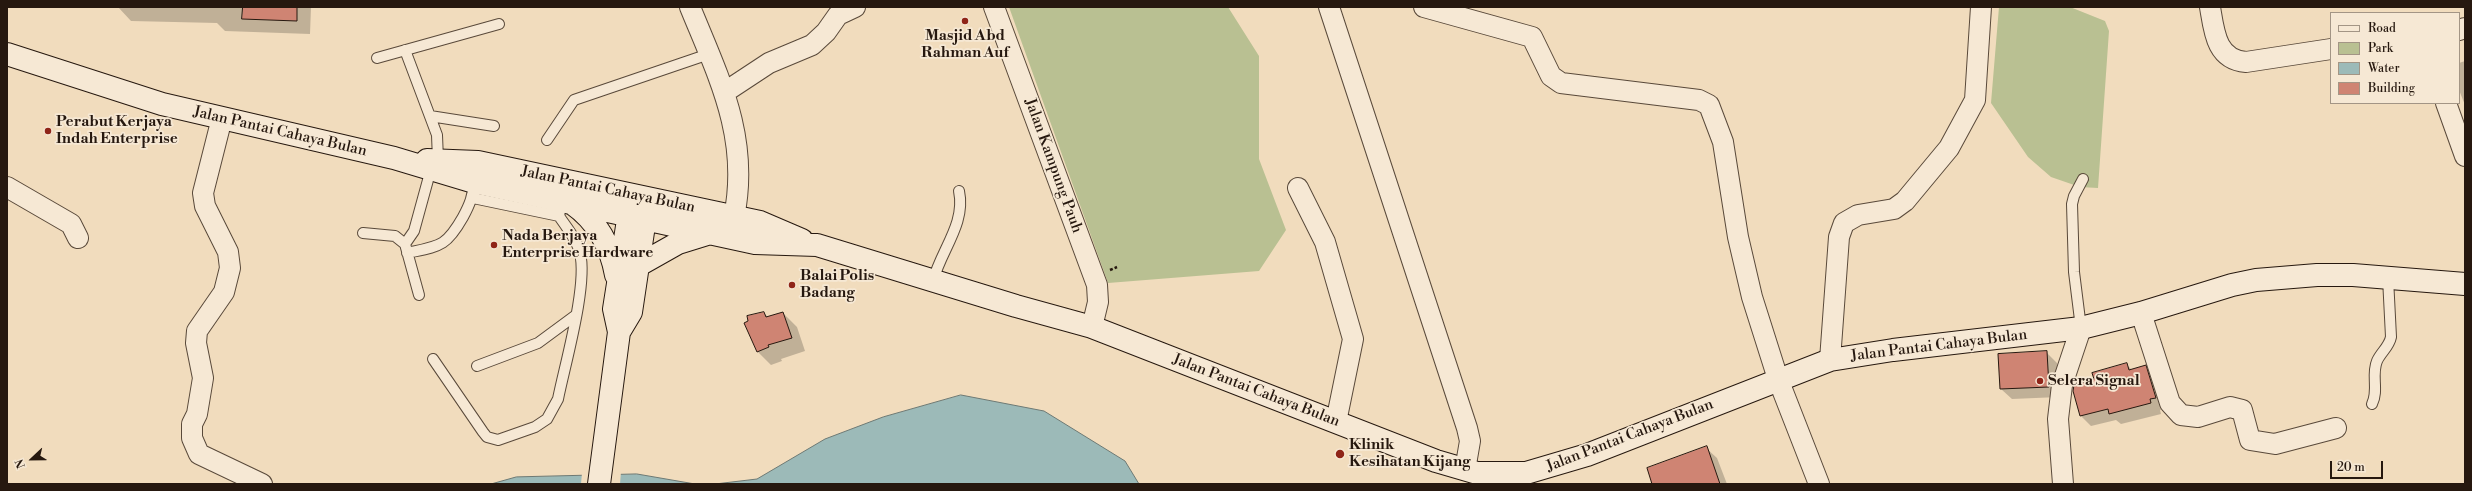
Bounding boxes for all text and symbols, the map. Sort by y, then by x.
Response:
legend [2330,12,2460,104]
marker: Masjid Abd Rahman Auf [960,16,970,26]
text: Road [2368,21,2396,36]
place label: Masjid Abd Rahman Auf [921,27,1009,62]
text: Park [2368,41,2393,56]
text: Water [2368,61,2400,76]
text: Building [2368,81,2415,96]
street label: Jalan Kampung Pauh [1020,96,1086,236]
street label: Jalan Pantai Cahaya Bulan [192,103,368,161]
place label: Perabut Kerjaya Indah Enterprise [56,113,178,148]
marker: Perabut Kerjaya Indah Enterprise [43,126,53,136]
street label: Jalan Pantai Cahaya Bulan [519,163,697,217]
place label: Nada Berjaya Enterprise Hardware [502,227,653,262]
marker: Nada Berjaya Enterprise Hardware [489,240,499,250]
place label: Balai Polis Badang [800,267,874,302]
marker: Balai Polis Badang [787,280,797,290]
street label: Jalan Pantai Cahaya Bulan [1850,326,2028,366]
street label: Jalan Pantai Cahaya Bulan [1170,351,1342,431]
place label: Selera Signal [2048,372,2140,390]
marker: Selera Signal [2035,376,2045,386]
street label: Jalan Pantai Cahaya Bulan [1544,396,1716,476]
place label: Klinik Kesihatan Kijang [1349,436,1471,471]
north arrow [12,439,52,479]
marker: Klinik Kesihatan Kijang [1334,448,1346,460]
scale bar [2332,453,2385,479]
text: N [13,457,29,470]
text: 20 m [2337,460,2365,475]

